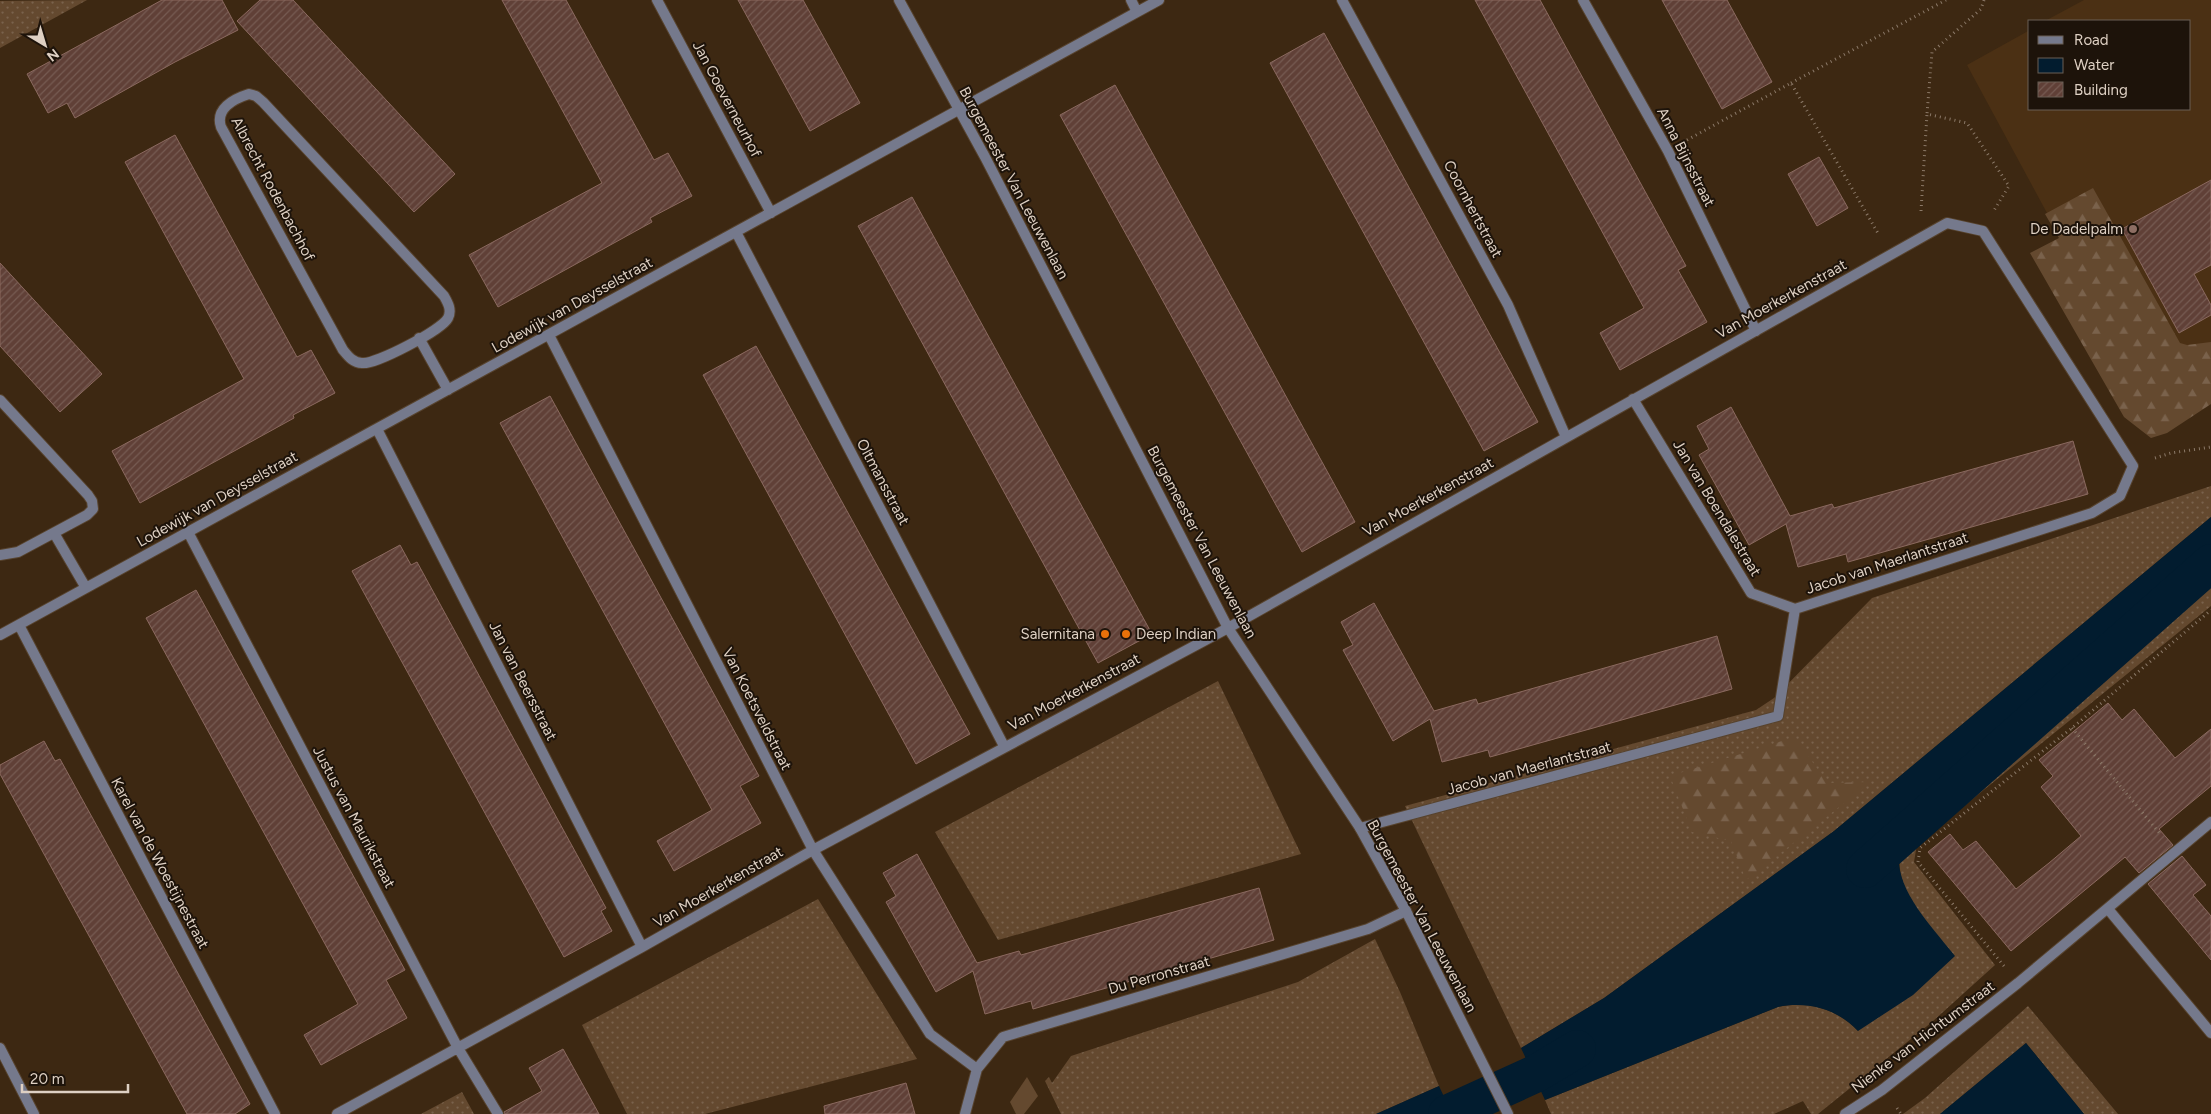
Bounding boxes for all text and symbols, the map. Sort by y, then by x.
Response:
north arrow [20,20,70,70]
legend [2028,20,2191,110]
text: Road [2074,31,2109,49]
street label: Jan Goeverneurhof [689,38,765,161]
text: N [43,45,62,65]
text: Water [2074,56,2114,74]
text: Building [2074,81,2128,99]
street label: Burgemeester Van Leeuwenlaan [955,84,1073,282]
street label: Anna Bijnsstraat [1653,104,1719,210]
street label: Albrecht Rodenbachhof [227,114,319,264]
street label: Coornhertstraat [1440,157,1506,261]
place label: De Dadelpalm [2030,220,2123,238]
marker: De Dadelpalm [2127,223,2139,235]
street label: Lodewijk van Deysselstraat [488,253,656,357]
street label: Van Moerkerkenstraat [1712,255,1850,342]
street label: Oltmansstraat [853,436,913,528]
street label: Jan van Boendalestraat [1669,437,1765,580]
street label: Burgemeester Van Leeuwenlaan [1143,443,1261,641]
street label: Lodewijk van Deysselstraat [133,447,301,551]
street label: Van Moerkerkenstraat [1359,453,1497,540]
street label: Jacob van Maerlantstraat [1804,528,1971,598]
street label: Jan van Beersstraat [485,619,561,744]
place label: Salernitana [1020,625,1095,643]
place label: Deep Indian [1136,625,1216,643]
marker: Salernitana [1099,628,1111,640]
marker: Deep Indian [1120,628,1132,640]
street label: Van Koetsveldstraat [718,645,796,773]
street label: Van Moerkerkenstraat [1005,649,1143,734]
street label: Jacob van Maerlantstraat [1445,737,1613,799]
street label: Justus van Maurikstraat [309,743,399,891]
street label: Karel van de Woestijnestraat [107,774,213,952]
street label: Burgemeester Van Leeuwenlaan [1363,817,1481,1015]
street label: Van Moerkerkenstraat [650,842,786,932]
street label: Du Perronstraat [1106,952,1212,998]
street label: Nienke van Hichtumstraat [1848,977,1998,1097]
scale bar [22,1062,129,1094]
text: 20 m [30,1070,64,1088]

